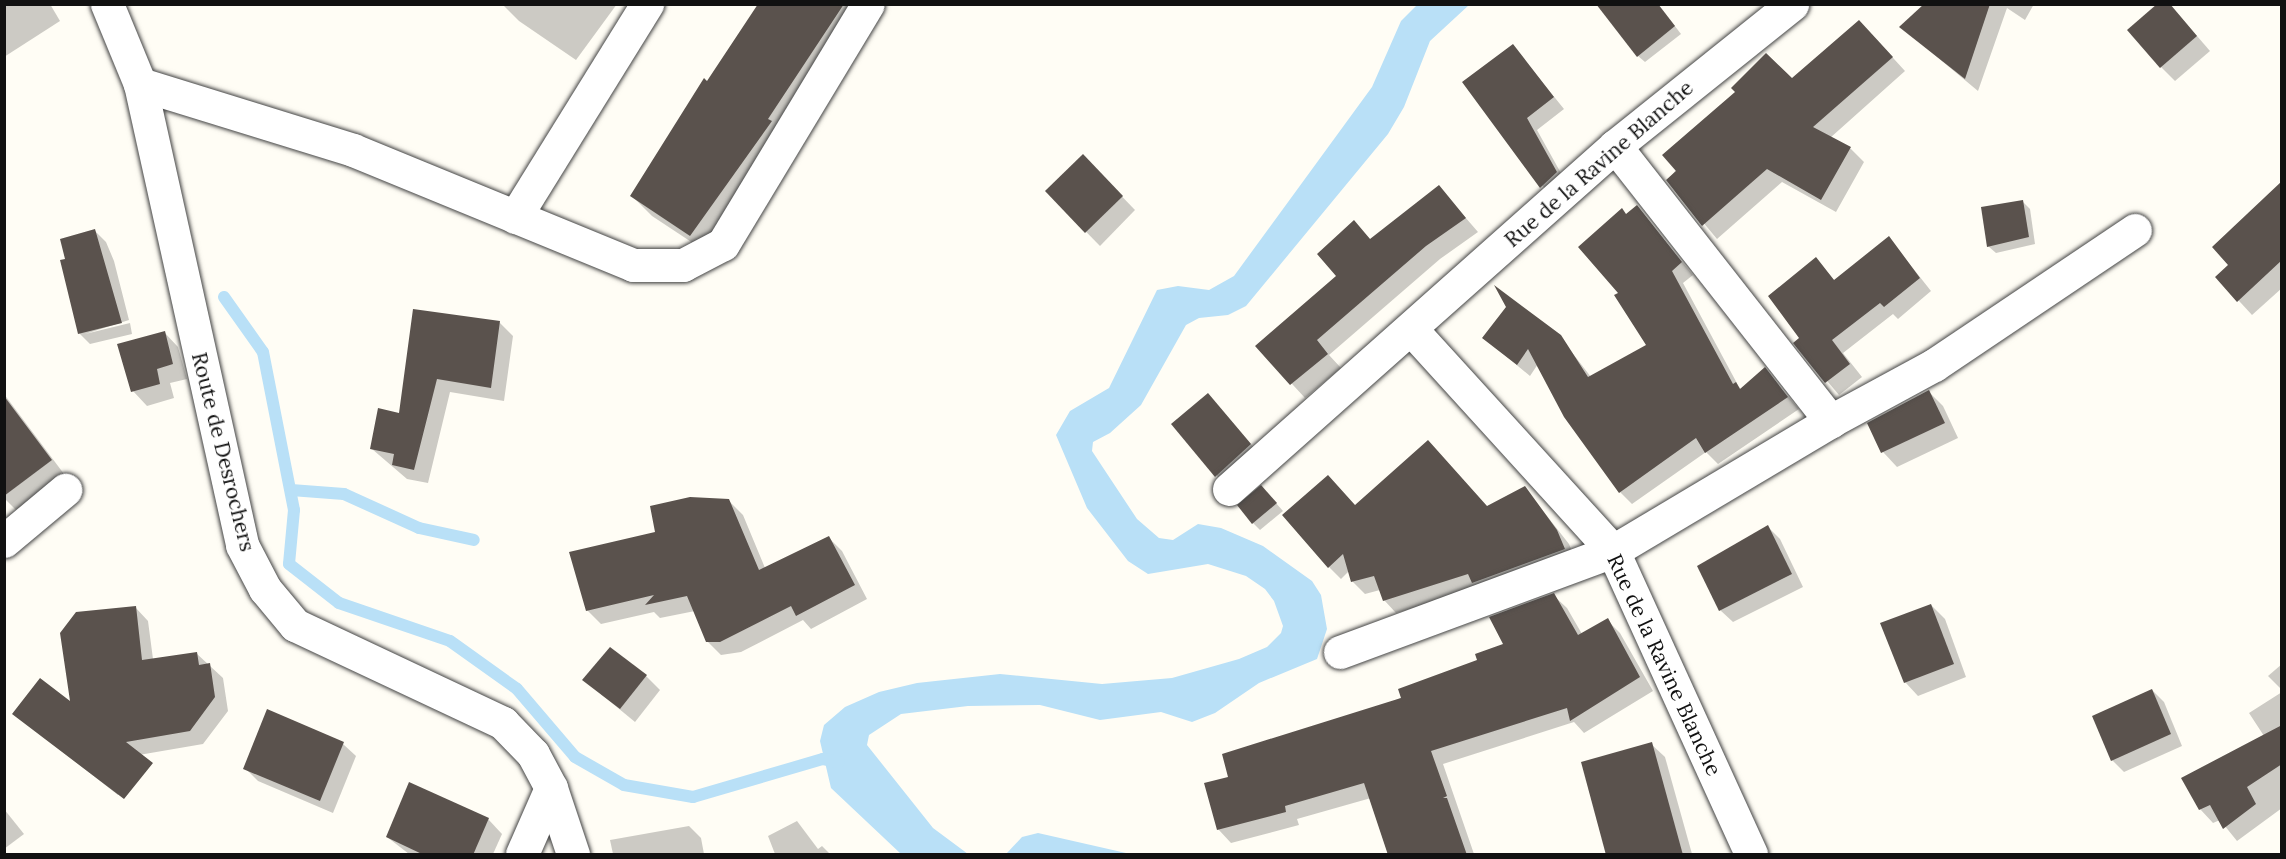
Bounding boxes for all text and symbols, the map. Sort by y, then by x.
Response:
street label: Rue de la Ravine Blanche [1500,75,1698,253]
street label: Route de Desrochers [186,350,260,554]
street label: Rue de la Ravine Blanche [1602,550,1726,780]

